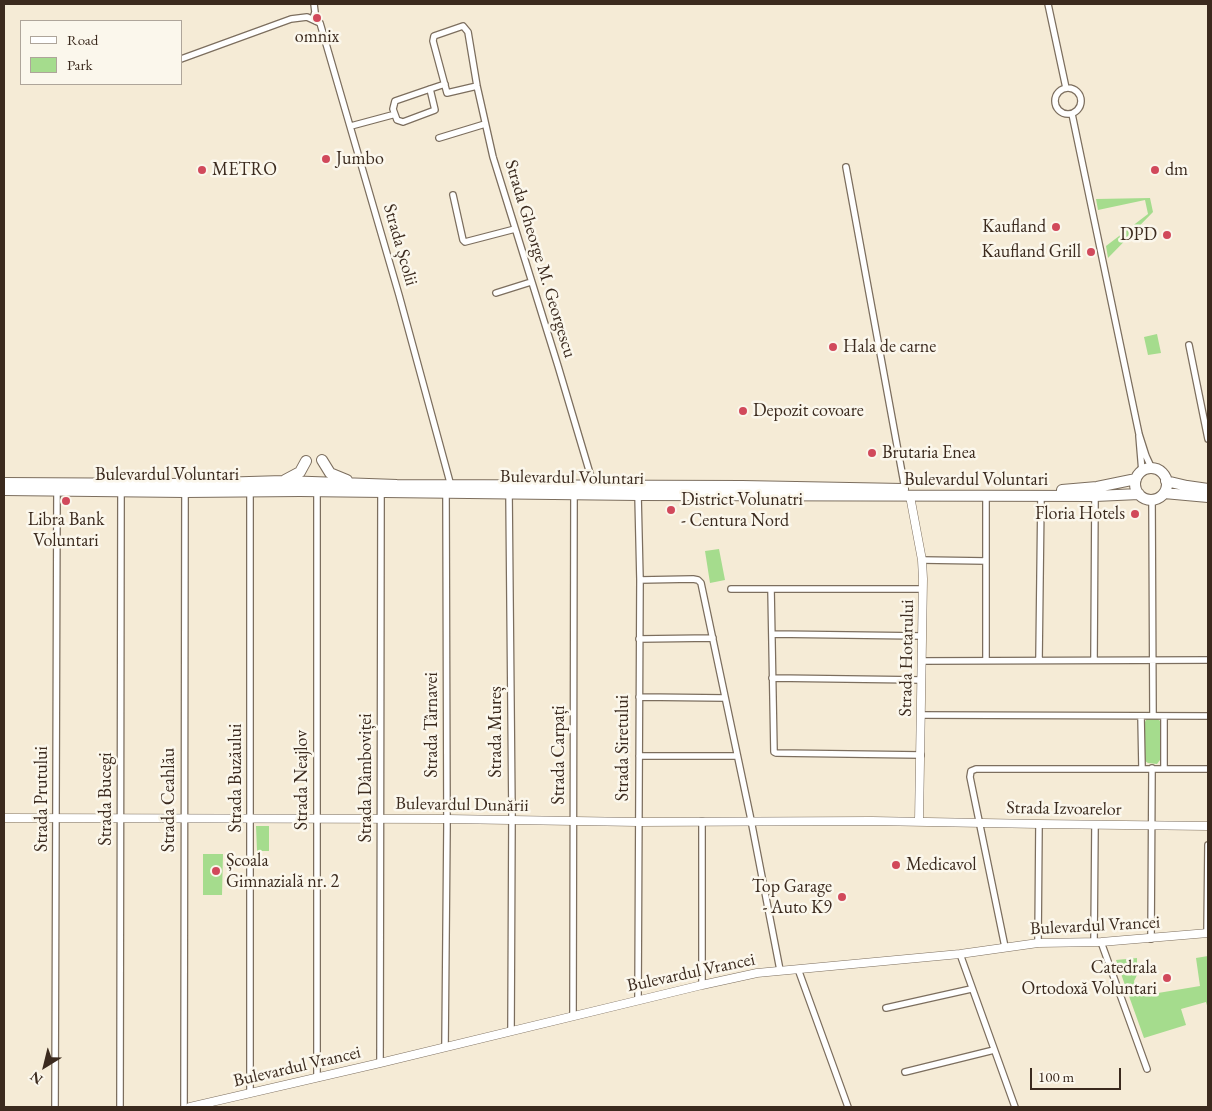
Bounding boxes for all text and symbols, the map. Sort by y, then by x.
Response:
marker: omnix [311,12,323,24]
legend [20,20,182,85]
place label: omnix [295,26,339,48]
text: Road [67,30,98,49]
text: Park [67,55,93,74]
place label: Jumbo [336,148,384,170]
marker: Jumbo [320,153,332,165]
street label: Strada Gheorge M. Georgescu [500,157,580,361]
place label: METRO [212,159,277,181]
place label: dm [1165,159,1188,181]
marker: METRO [196,164,208,176]
marker: dm [1149,164,1161,176]
street label: Strada Școlii [378,202,422,288]
place label: Kaufland [982,216,1046,238]
marker: Kaufland [1050,221,1062,233]
place label: DPD [1120,224,1157,246]
marker: DPD [1161,229,1173,241]
place label: Kaufland Grill [981,241,1081,263]
marker: Kaufland Grill [1085,246,1097,258]
place label: Hala de carne [843,336,936,358]
marker: Hala de carne [827,341,839,353]
place label: Depozit covoare [753,400,864,422]
marker: Depozit covoare [737,405,749,417]
place label: Brutaria Enea [882,442,976,464]
marker: Brutaria Enea [866,447,878,459]
street label: Bulevardul Voluntari [95,464,239,486]
street label: Bulevardul Voluntari [500,466,644,490]
street label: Bulevardul Voluntari [904,469,1048,491]
place label: District Volunatri - Centura Nord [681,489,803,532]
marker: Libra Bank Voluntari [60,495,72,507]
place label: Floria Hotels [1035,503,1125,525]
marker: District Volunatri - Centura Nord [665,504,677,516]
marker: Floria Hotels [1129,508,1141,520]
place label: Libra Bank Voluntari [28,509,104,552]
street label: Strada Hotarului [895,599,919,717]
street label: Strada Târnavei [421,672,443,778]
street label: Strada Mureș [485,686,507,778]
street label: Strada Siretului [612,695,634,801]
street label: Strada Carpați [548,705,570,805]
street label: Strada Dâmboviței [355,713,377,843]
street label: Strada Buzăului [225,724,247,832]
street label: Strada Neajlov [291,730,313,830]
street label: Strada Prutului [31,746,53,852]
street label: Strada Ceahlău [158,748,180,852]
street label: Strada Bucegi [95,752,117,846]
street label: Bulevardul Dunării [395,793,529,817]
street label: Strada Izvoarelor [1006,797,1122,821]
place label: Școala Gimnazială nr. 2 [226,850,339,892]
place label: Medicavol [906,854,976,876]
marker: Medicavol [890,859,902,871]
marker: Școala Gimnazială nr. 2 [210,865,222,877]
place label: Top Garage - Auto K9 [752,876,832,919]
marker: Top Garage - Auto K9 [836,891,848,903]
street label: Bulevardul Vrancei [1029,912,1161,940]
street label: Bulevardul Vrancei [625,949,757,997]
place label: Catedrala Ortodoxă Voluntari [1022,957,1157,1000]
marker: Catedrala Ortodoxă Voluntari [1161,972,1173,984]
north arrow [20,1041,70,1091]
street label: Bulevardul Vrancei [231,1042,363,1092]
scale bar [1032,1058,1123,1090]
text: 100 m [1038,1067,1074,1086]
text: N [26,1068,46,1089]

